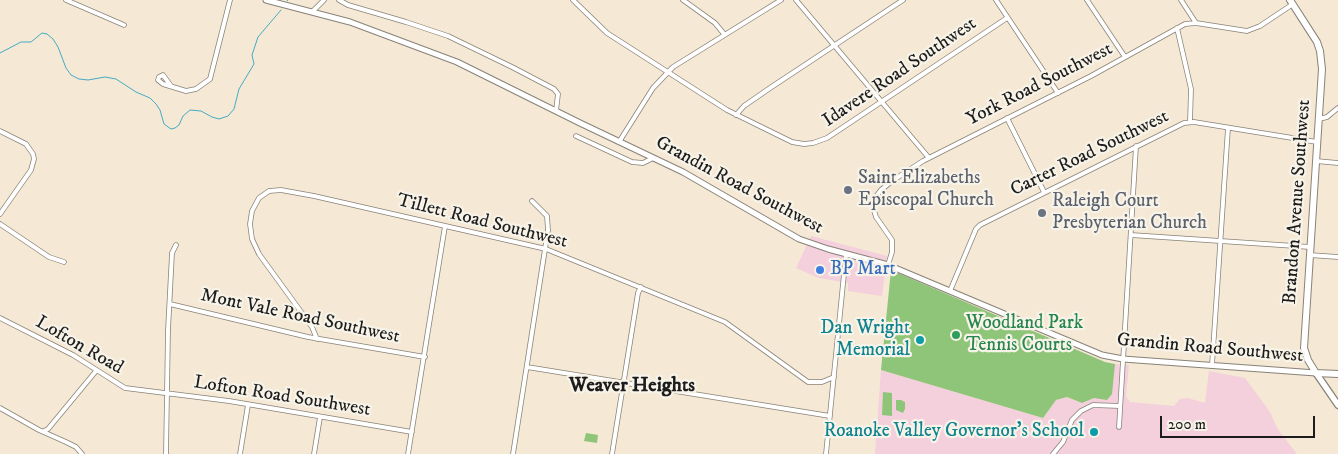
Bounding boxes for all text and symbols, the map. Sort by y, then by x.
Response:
street label: Idavere Road Southwest [819,13,981,133]
street label: York Road Southwest [963,38,1117,132]
street label: Brandon Avenue Southwest [1279,99,1317,305]
street label: Carter Road Southwest [1007,106,1173,202]
street label: Grandin Road Southwest [651,132,827,240]
place label: Saint Elizabeths Episcopal Church [858,168,994,212]
marker: Saint Elizabeths Episcopal Church [842,184,854,196]
street label: Tillett Road Southwest [394,190,570,254]
place label: Raleigh Court Presbyterian Church [1052,191,1207,235]
marker: Raleigh Court Presbyterian Church [1036,207,1048,219]
place label: BP Mart [830,259,896,281]
marker: BP Mart [814,264,826,276]
street label: Mont Vale Road Southwest [198,285,402,349]
street label: Lofton Road [31,312,127,380]
place label: Woodland Park Tennis Courts [966,313,1083,357]
place label: Dan Wright Memorial [820,318,910,362]
marker: Woodland Park Tennis Courts [950,329,962,341]
street label: Grandin Road Southwest [1116,330,1304,368]
marker: Dan Wright Memorial [914,334,926,346]
street label: Lofton Road Southwest [192,372,372,422]
district label: Weaver Heights [569,375,695,399]
scale bar [1163,406,1318,438]
text: 200 m [1168,415,1206,434]
place label: Roanoke Valley Governor's School [824,421,1084,443]
marker: Roanoke Valley Governor's School [1088,426,1100,438]

